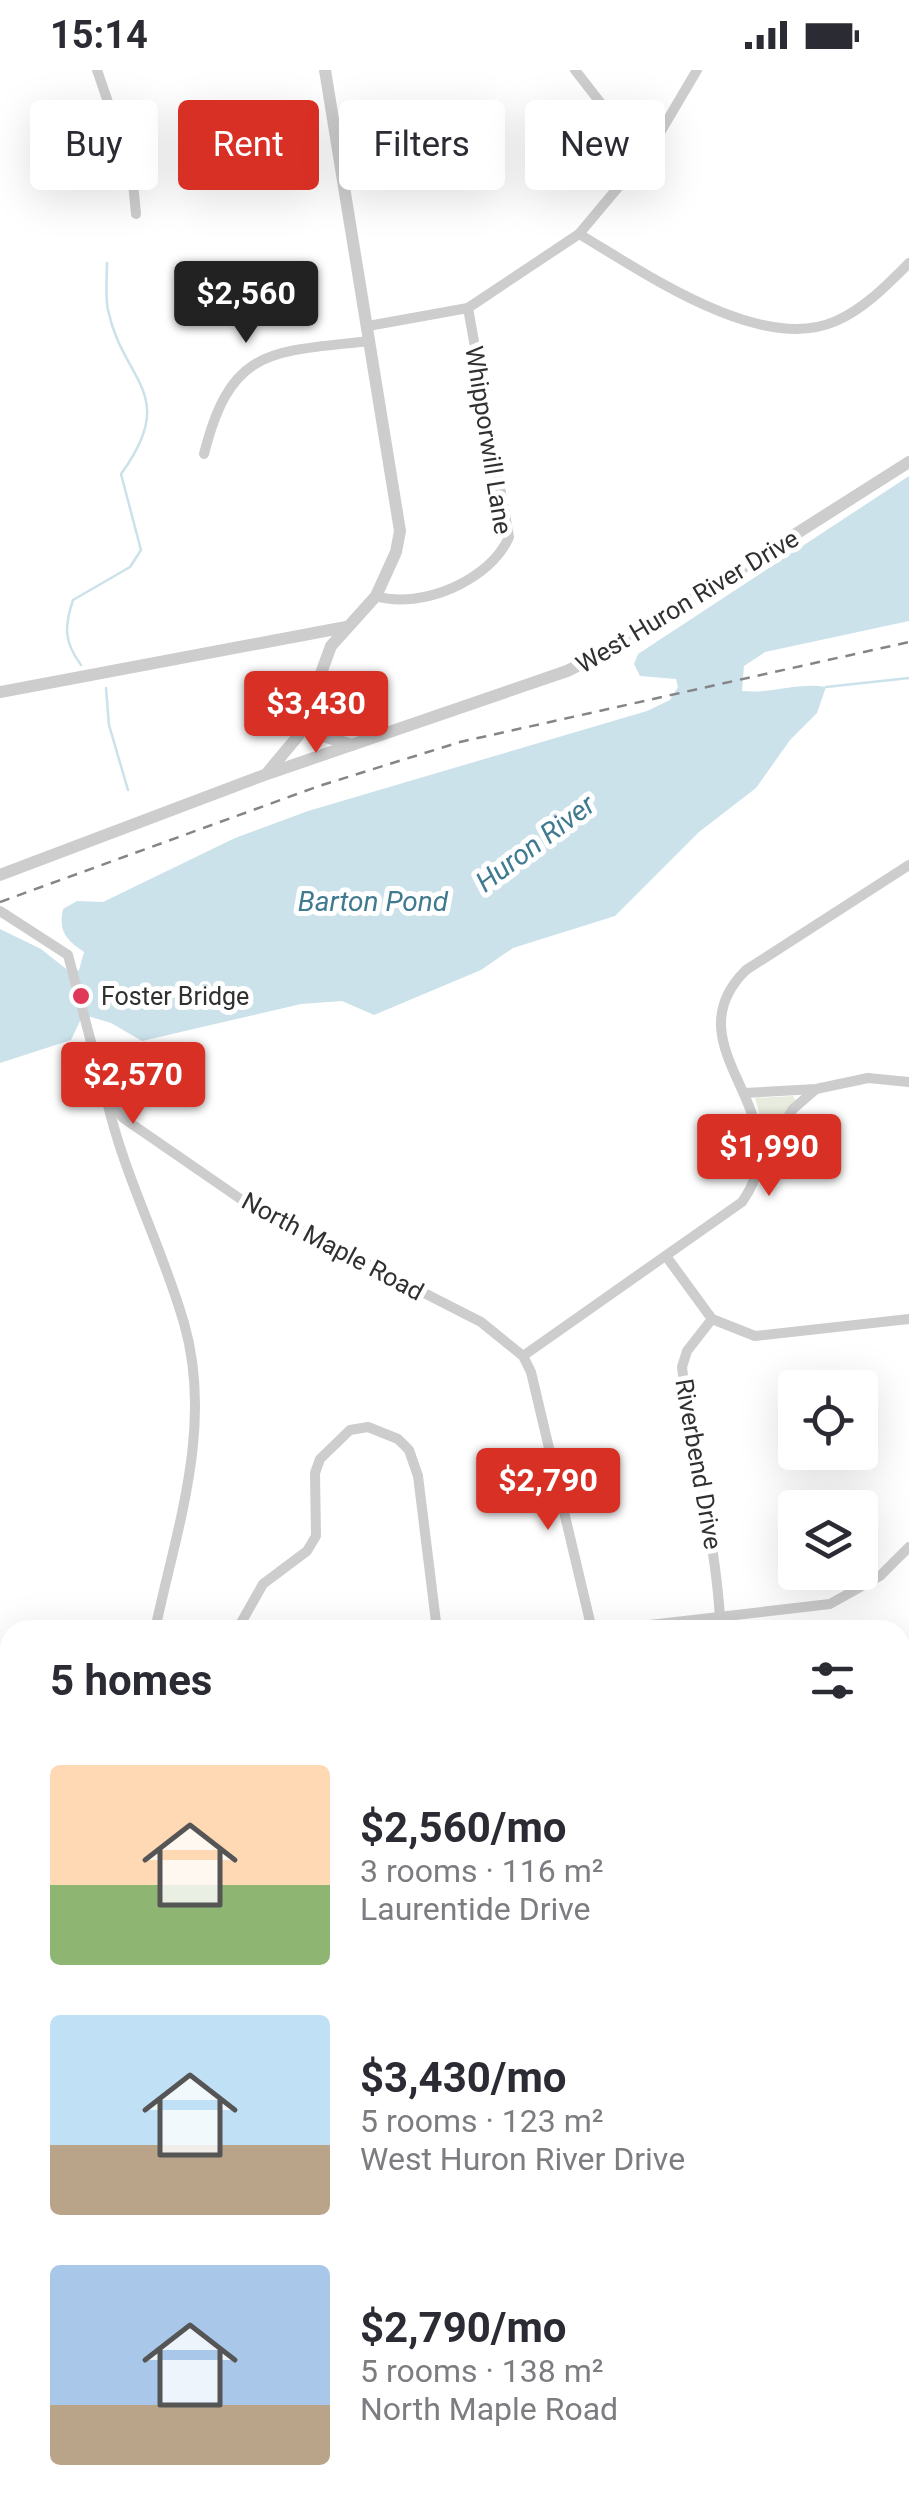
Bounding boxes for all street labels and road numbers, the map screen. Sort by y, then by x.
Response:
street label: Whipporwill Lane [459,344,518,536]
street label: West Huron River Drive [571,524,804,679]
street label: North Maple Road [237,1186,429,1307]
street label: Riverbend Drive [669,1377,728,1552]

